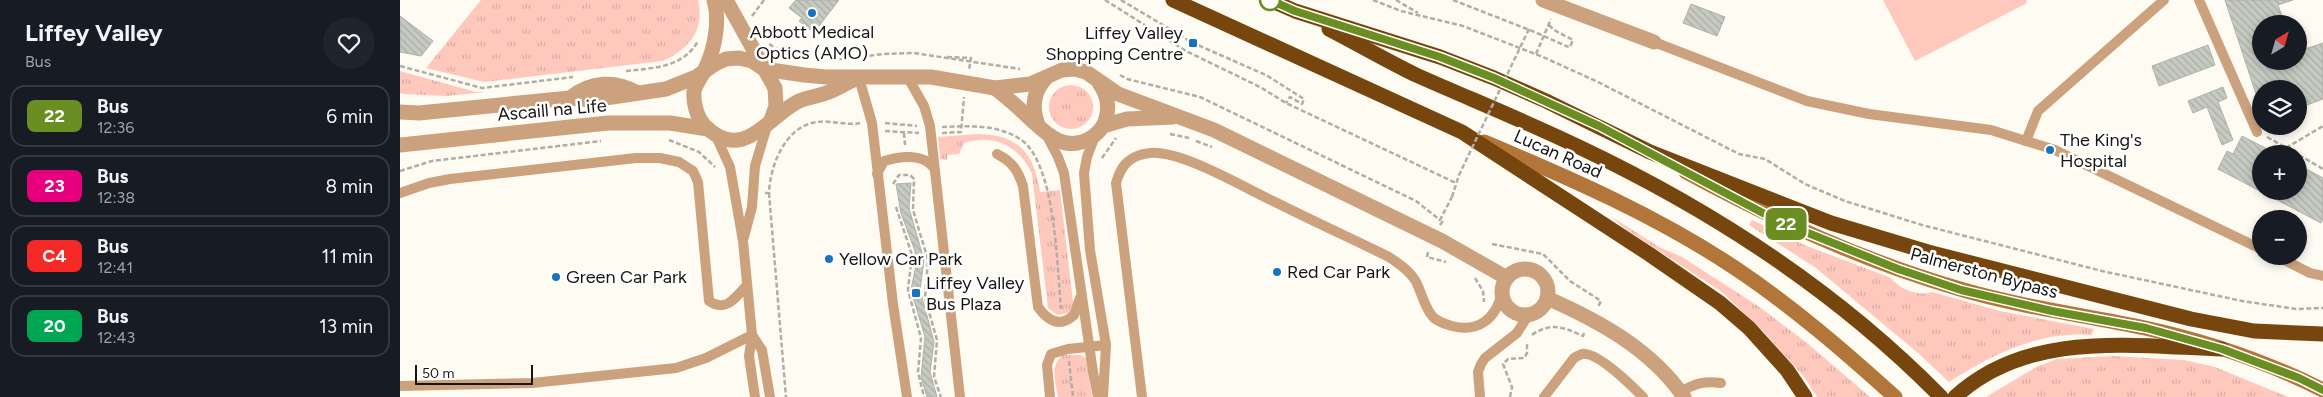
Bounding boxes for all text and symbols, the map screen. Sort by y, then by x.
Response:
unlabelled marker [1259,0,1281,11]
marker: Abbott Medical Optics (AMO) [806,7,818,19]
north arrow [2252,15,2308,70]
map controls [2252,15,2307,265]
button: heart [323,17,375,69]
text: Liffey Valley [25,18,163,47]
place label: Abbott Medical Optics (AMO) [750,21,874,64]
place label: Liffey Valley Shopping Centre [1045,22,1184,65]
marker: Liffey Valley Shopping Centre [1187,37,1199,49]
text: Bus [25,52,51,71]
button: layers [2252,80,2307,135]
street label: Ascaill na Life [496,94,608,126]
text: Bus [97,95,128,118]
text: 22 [44,105,65,127]
text: 6 min [326,105,373,128]
text: 12:36 [97,118,134,137]
street label: Lucan Road [1510,125,1606,183]
place label: The King's Hospital [2060,129,2142,172]
marker: The King's Hospital [2044,144,2056,156]
button: + [2252,145,2307,200]
text: Bus [97,165,128,188]
text: 23 [44,175,65,197]
text: 8 min [325,175,373,198]
text: 12:38 [97,188,135,207]
line badge: 22 [1764,208,1808,240]
button: − [2252,210,2307,265]
text: 22 [1776,213,1796,235]
text: Bus [97,235,128,258]
street label: Palmerston Bypass [1908,243,2060,303]
text: C4 [42,245,67,267]
text: 11 min [321,245,373,268]
place label: Yellow Car Park [839,248,962,270]
marker: Yellow Car Park [823,253,835,265]
text: 12:41 [97,258,133,277]
place label: Red Car Park [1287,261,1390,283]
place label: Green Car Park [566,266,687,288]
marker: Red Car Park [1271,266,1283,278]
marker: Green Car Park [550,271,562,283]
place label: Liffey Valley Bus Plaza [926,272,1025,315]
marker: Liffey Valley Bus Plaza [910,287,922,299]
text: Bus [97,305,128,328]
text: 20 [43,315,66,337]
text: 13 min [319,315,373,338]
text: 12:43 [97,328,135,347]
scale bar [415,362,532,385]
text: 50 m [422,365,454,382]

